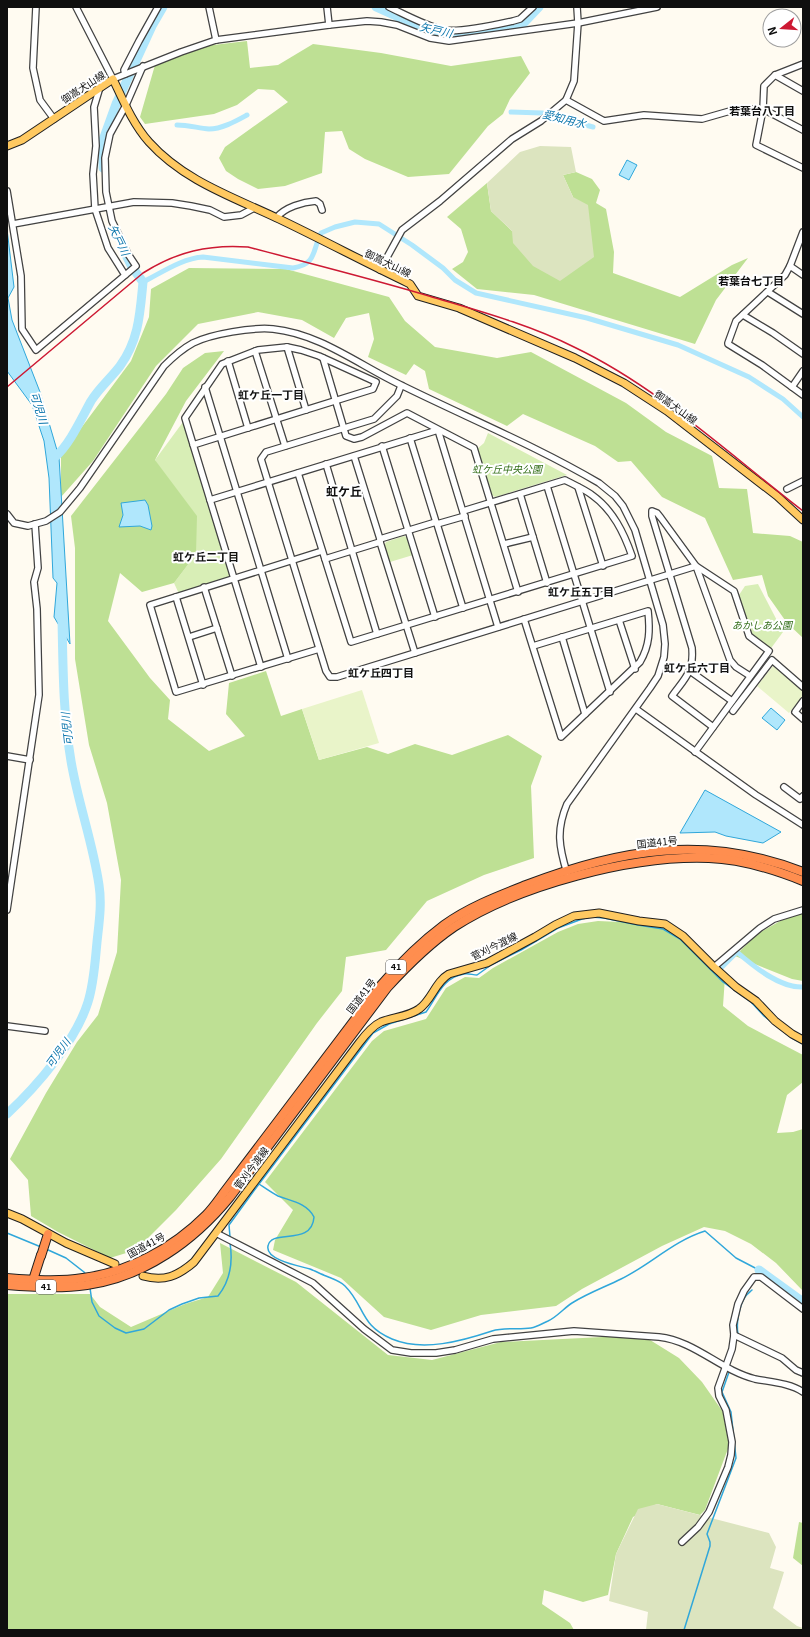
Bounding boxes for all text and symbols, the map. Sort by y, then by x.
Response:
north arrow [762,8,802,48]
water label: 矢戸川 [418,18,455,41]
text: N [763,25,780,37]
street label: 御嵩犬山線 [58,67,108,106]
district label: 若葉台八丁目 [729,102,795,118]
water label: 愛知用水 [541,105,588,131]
water label: 矢戸川 [105,221,135,259]
street label: 御嵩犬山線 [362,245,414,280]
district label: 若葉台七丁目 [718,272,784,288]
district label: 虹ケ丘一丁目 [238,386,304,402]
street label: 御嵩犬山線 [652,386,701,427]
water label: 可児川 [27,390,53,427]
park label: 虹ケ丘中央公園 [472,461,544,476]
district label: 虹ケ丘 [326,482,362,499]
district label: 虹ケ丘二丁目 [173,548,239,564]
district label: 虹ケ丘五丁目 [548,583,614,599]
park label: あかしあ公園 [732,617,794,632]
district label: 虹ケ丘六丁目 [664,659,730,675]
district label: 虹ケ丘四丁目 [348,664,414,680]
water label: 可児川 [56,711,76,746]
street label: 国道41号 [636,832,678,851]
street label: 菅刈今渡線 [468,928,520,963]
road number: 41 [386,960,406,974]
street label: 国道41号 [342,975,379,1017]
water label: 可児川 [41,1034,74,1070]
street label: 菅刈今渡線 [230,1143,272,1192]
street label: 国道41号 [124,1228,167,1261]
road number: 41 [36,1280,56,1294]

